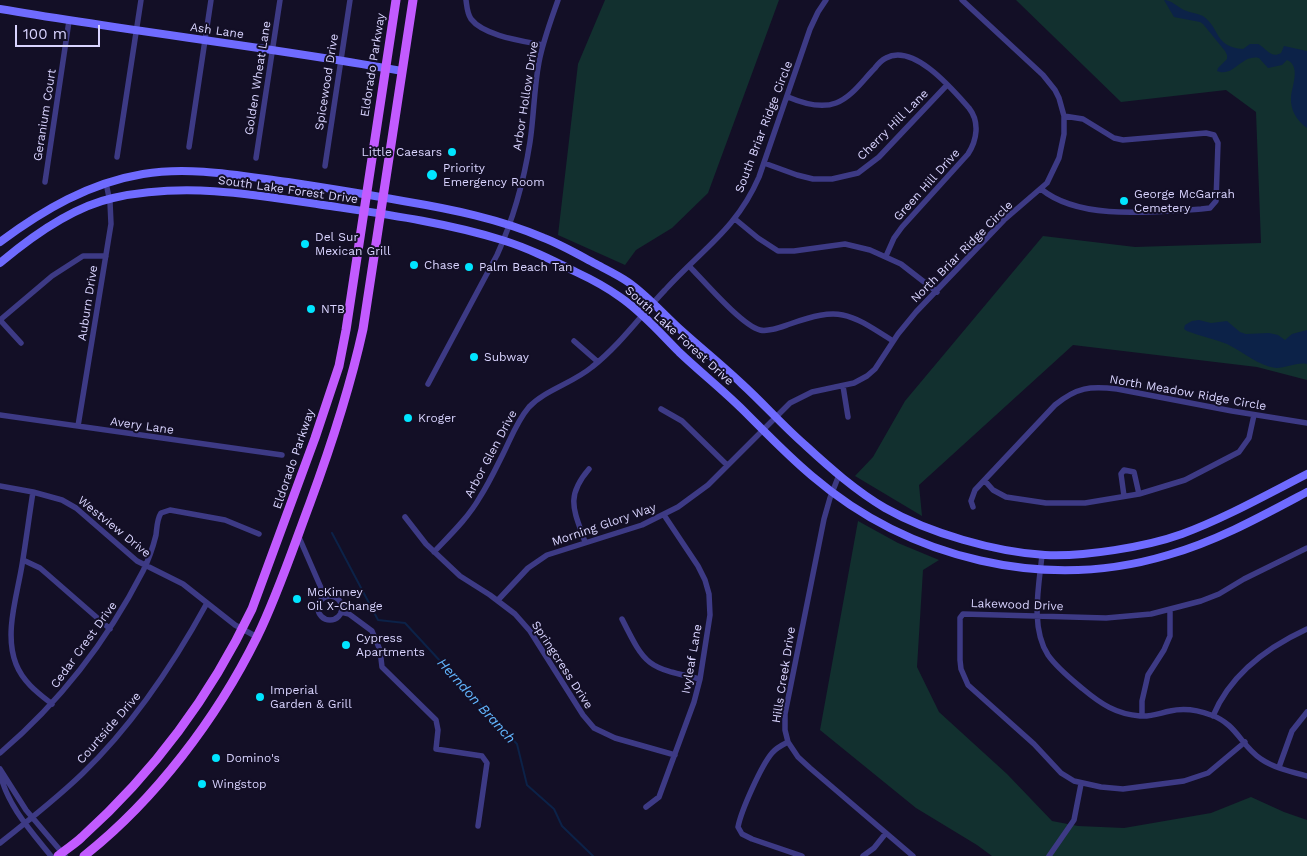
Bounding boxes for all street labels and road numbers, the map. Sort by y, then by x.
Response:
street label: Eldorado Parkway [358,12,388,118]
street label: Ash Lane [189,20,245,42]
street label: Golden Wheat Lane [242,20,274,136]
street label: Spicewood Drive [312,33,342,131]
street label: Arbor Hollow Drive [510,40,542,152]
street label: South Briar Ridge Circle [732,59,796,195]
street label: Geranium Court [31,68,59,162]
street label: Cherry Hill Lane [855,87,931,163]
street label: Green Hill Drive [891,146,963,224]
street label: South Lake Forest Drive [217,173,359,207]
street label: North Briar Ridge Circle [908,198,1016,306]
street label: Auburn Drive [75,264,101,342]
street label: South Lake Forest Drive [622,283,736,389]
street label: North Meadow Ridge Circle [1108,372,1268,414]
street label: Eldorado Parkway [270,407,318,511]
street label: Arbor Glen Drive [462,408,520,500]
street label: Avery Lane [109,414,175,438]
street label: Westview Drive [75,493,153,561]
street label: Morning Glory Way [550,500,658,550]
street label: Lakewood Drive [970,596,1064,614]
street label: Cedar Crest Drive [48,599,120,691]
street label: Springcress Drive [528,618,596,712]
street label: Ivyleaf Lane [679,623,705,695]
street label: Hills Creek Drive [769,626,799,724]
street label: Courtside Drive [74,689,144,767]

